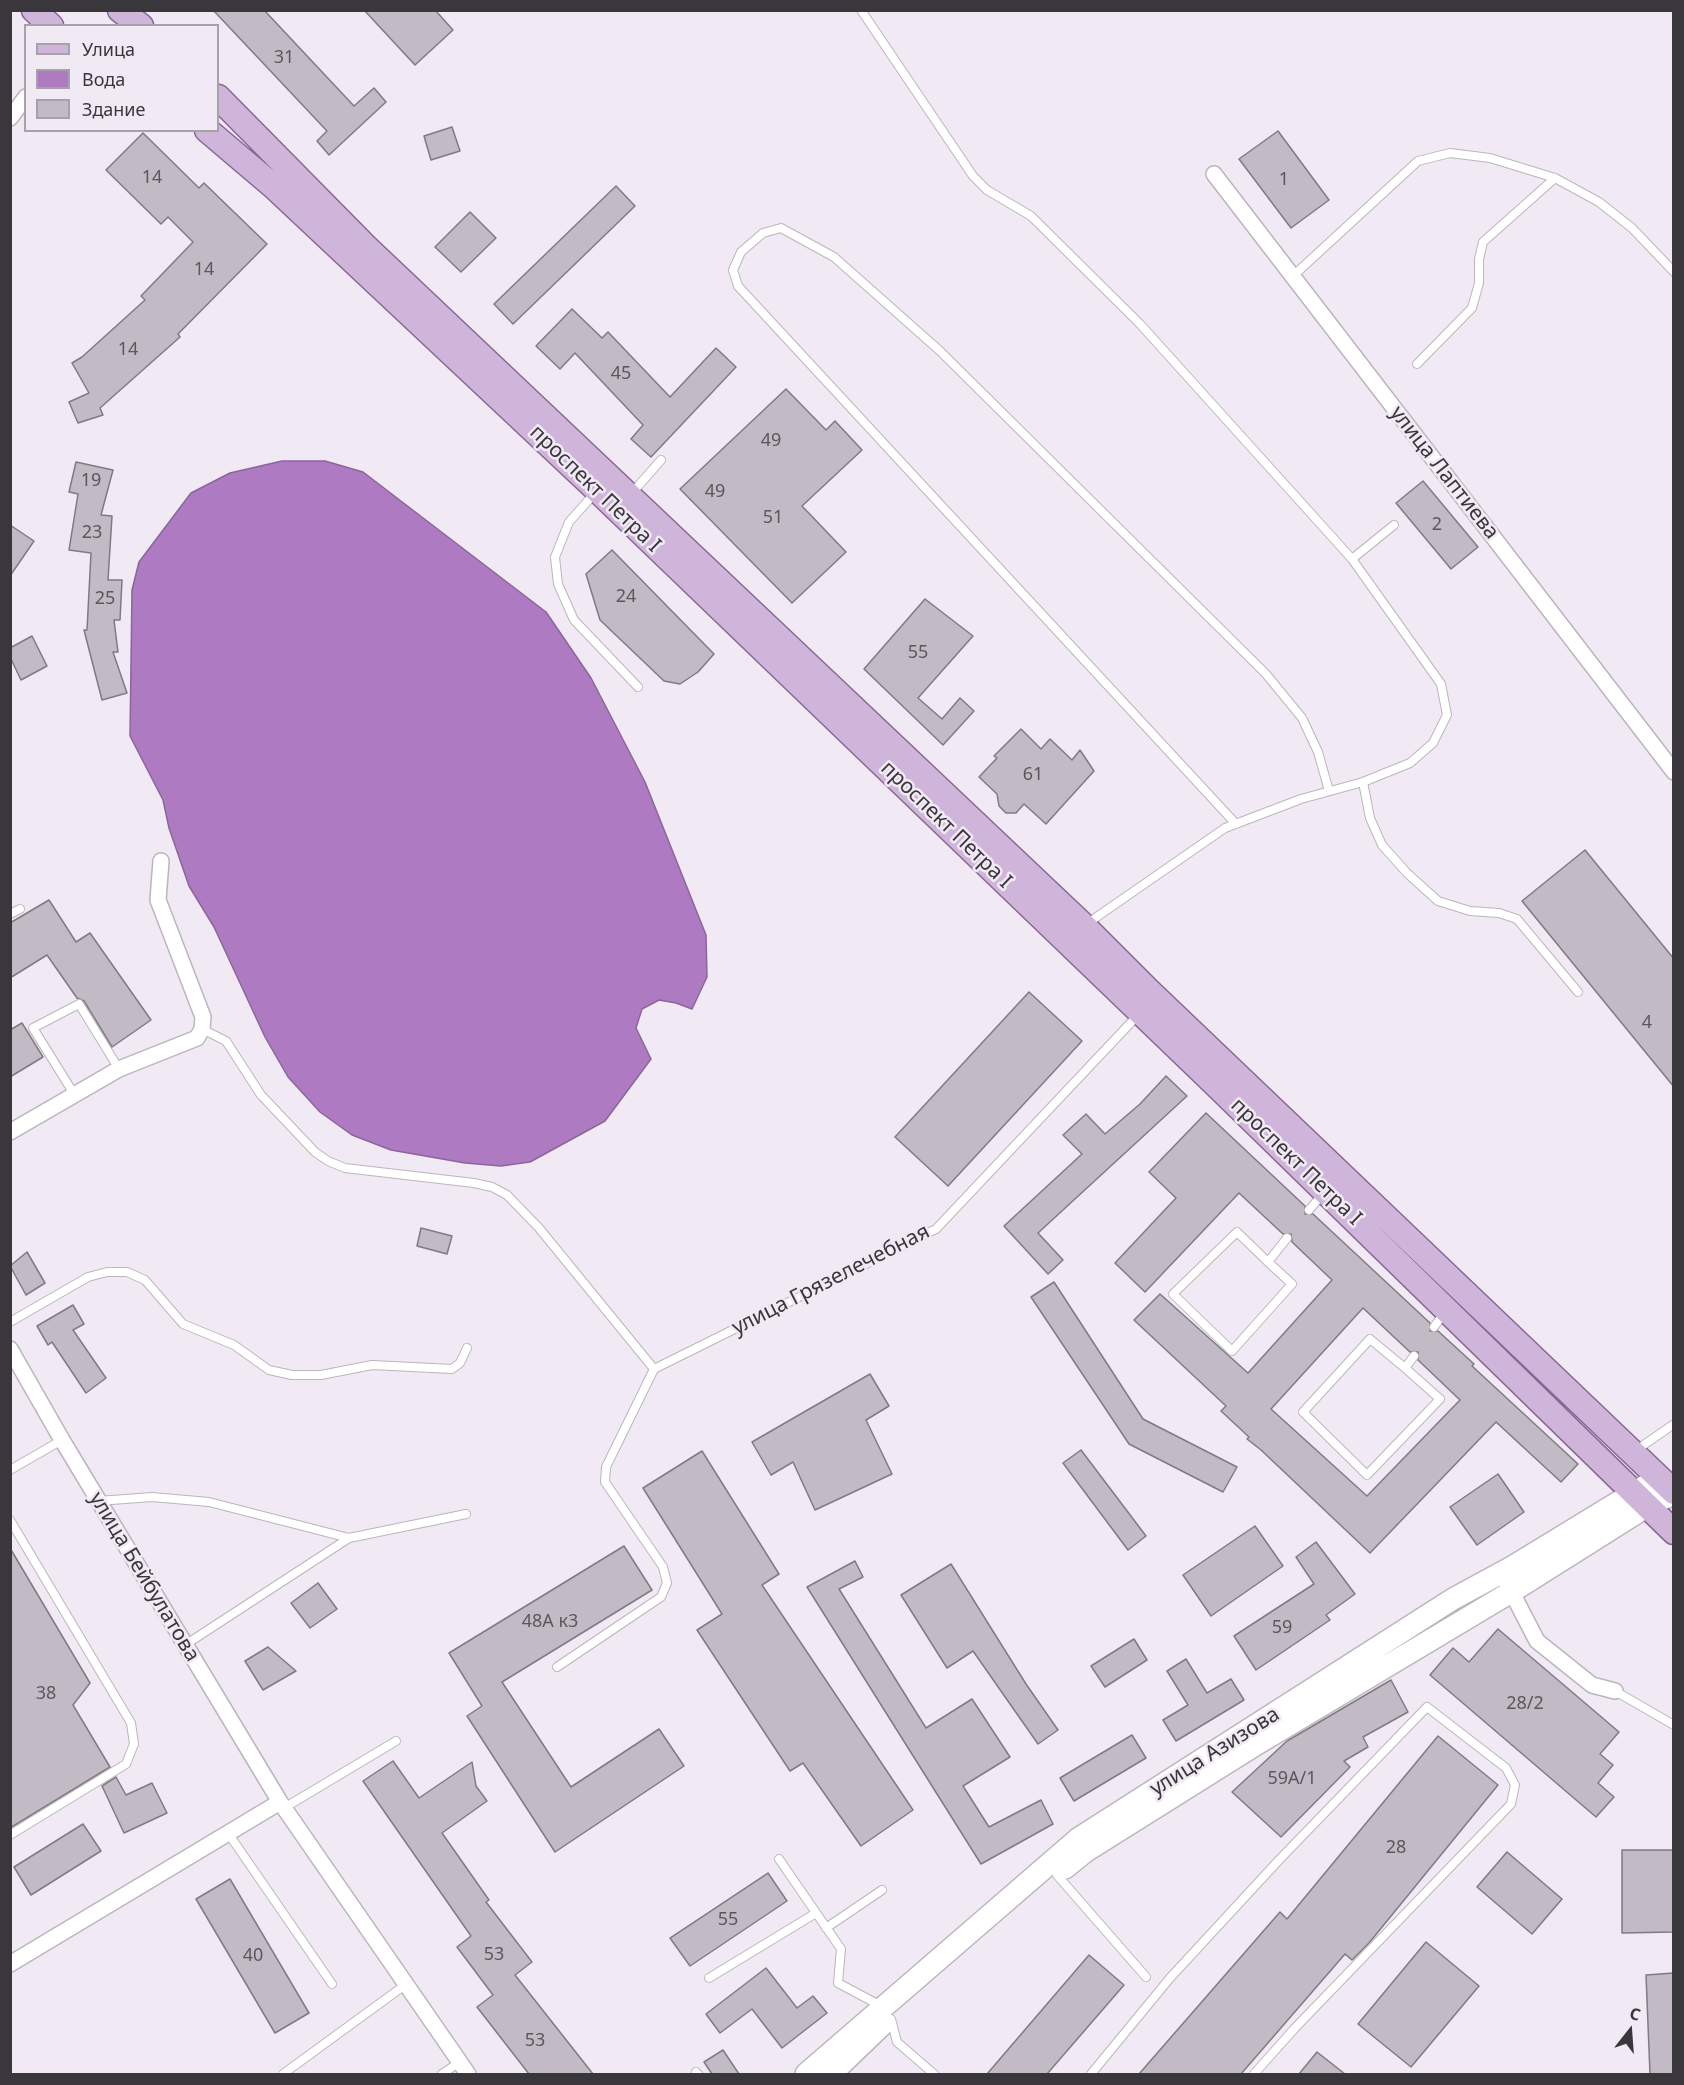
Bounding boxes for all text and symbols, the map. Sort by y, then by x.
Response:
legend [24,24,219,132]
text: Улица [82,37,135,61]
house number: 31 [274,47,294,69]
text: Вода [82,67,125,91]
text: Здание [82,97,145,121]
house number: 14 [142,167,162,189]
house number: 1 [1279,169,1289,191]
house number: 14 [194,259,214,281]
house number: 14 [118,339,138,361]
house number: 45 [611,363,631,385]
street label: улица Лаптиева [1384,401,1504,545]
street label: проспект Петра I [524,420,666,558]
house number: 49 [761,430,781,452]
house number: 19 [81,470,101,492]
house number: 49 [705,481,725,503]
house number: 51 [763,507,783,529]
house number: 2 [1432,514,1442,536]
house number: 23 [82,522,102,544]
house number: 24 [616,586,636,608]
house number: 25 [95,588,115,610]
house number: 55 [908,642,928,664]
street label: проспект Петра I [875,756,1017,894]
house number: 61 [1023,764,1043,786]
house number: 4 [1642,1012,1652,1034]
street label: проспект Петра I [1225,1093,1367,1231]
street label: улица Грязелечебная [728,1219,934,1341]
street label: улица Бейбулатова [83,1488,205,1666]
house number: 48А к3 [522,1611,578,1633]
house number: 59 [1272,1617,1292,1639]
house number: 38 [36,1683,56,1705]
house number: 28/2 [1506,1693,1544,1715]
street label: улица Азизова [1146,1702,1284,1802]
house number: 59А/1 [1267,1768,1317,1790]
house number: 28 [1386,1837,1406,1859]
house number: 55 [718,1909,738,1931]
house number: 53 [484,1944,504,1966]
house number: 40 [243,1945,263,1967]
north arrow [1600,2001,1660,2061]
text: С [1627,2002,1643,2026]
house number: 53 [525,2030,545,2052]

